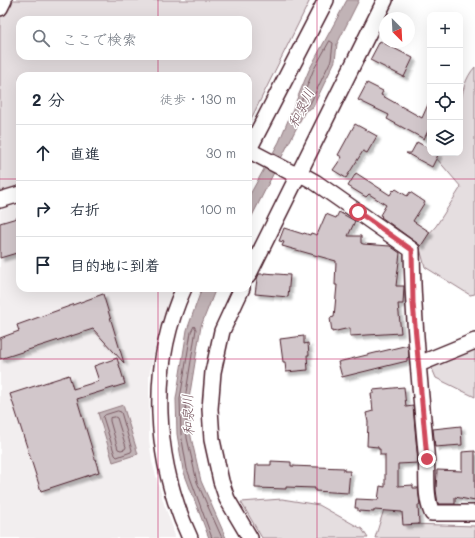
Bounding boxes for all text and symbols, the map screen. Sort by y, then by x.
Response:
north arrow [379,12,415,48]
map controls [427,12,463,156]
button: + [427,12,463,48]
search box [16,16,252,60]
icon: search [30,27,52,49]
text: ここで検索 [62,29,137,49]
button: − [427,48,463,84]
button: locate [427,84,463,120]
water label: 和泉川 [283,85,318,131]
text: 2 分 [32,88,65,110]
text: 徒歩 · 130 m [160,90,236,107]
button: layers [427,120,463,156]
icon: ahead [32,142,54,164]
text: 直進 [70,143,100,163]
text: 30 m [206,144,236,161]
icon: right [32,198,54,220]
text: 右折 [70,199,100,219]
text: 100 m [200,200,236,217]
route start [349,203,367,221]
icon: arrive [32,254,54,276]
text: 目的地に到着 [70,255,160,275]
water label: 和泉川 [177,394,198,436]
route end [418,450,436,468]

